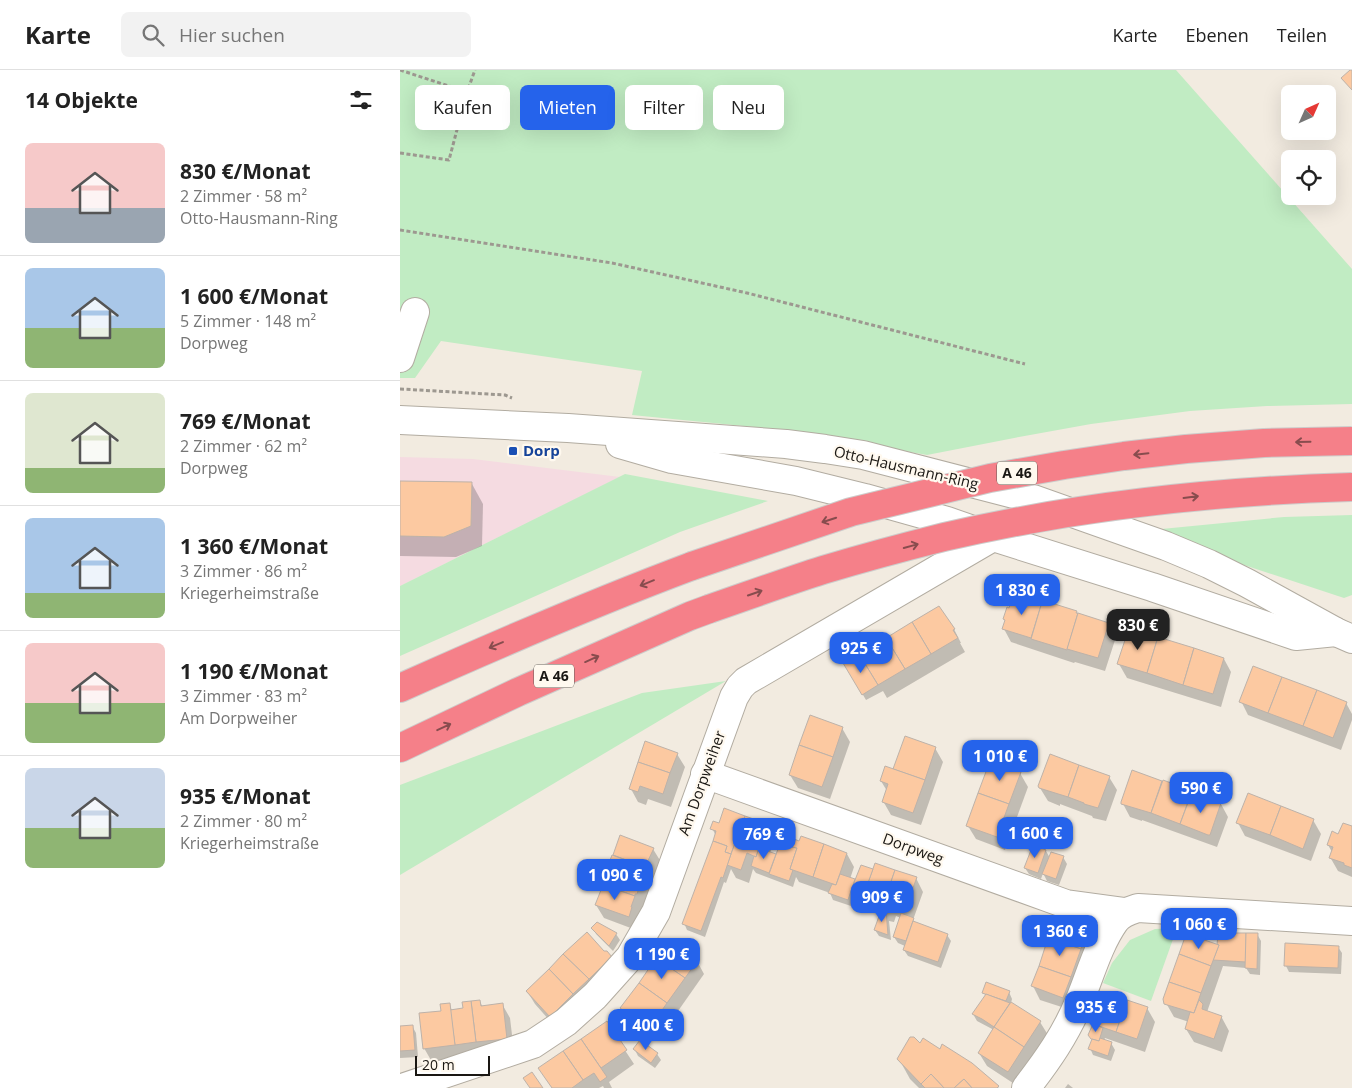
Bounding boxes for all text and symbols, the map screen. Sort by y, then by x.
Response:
search box [121,12,471,57]
text: Karte [25,18,91,51]
icon: search [139,21,167,49]
text: Hier suchen [179,22,285,48]
text: Karte [1113,23,1157,47]
text: Ebenen [1185,23,1249,47]
text: Teilen [1277,23,1327,47]
chip: Kaufen [415,85,510,130]
chip: Mieten [520,85,615,130]
chip: Filter [625,85,703,130]
chip: Neu [713,85,784,130]
north arrow [1281,85,1336,140]
map controls [1281,85,1336,205]
text: 14 Objekte [25,86,138,114]
icon: filters [347,86,375,114]
button: locate [1281,150,1336,205]
text: 830 €/Monat [180,157,311,185]
icon: home [65,163,125,223]
text: 2 Zimmer · 58 m² [180,185,307,207]
text: Otto-Hausmann-Ring [180,207,338,229]
text: 1 600 €/Monat [180,282,328,310]
icon: home [65,288,125,348]
text: 5 Zimmer · 148 m² [180,310,316,332]
text: Dorpweg [180,332,248,354]
text: 769 €/Monat [180,407,311,435]
icon: home [65,413,125,473]
text: 2 Zimmer · 62 m² [180,435,307,457]
one-way arrow [1296,437,1312,447]
place label: Dorp [523,440,560,460]
street label: Otto-Hausmann-Ring [832,441,980,493]
marker: Dorp [507,445,519,457]
one-way arrow [1134,449,1150,459]
text: Dorpweg [180,457,248,479]
road number: A 46 [997,462,1037,484]
one-way arrow [1183,492,1199,502]
one-way arrow [821,515,837,525]
text: 1 360 €/Monat [180,532,328,560]
icon: home [65,538,125,598]
one-way arrow [902,541,918,551]
text: 3 Zimmer · 86 m² [180,560,307,582]
pin: 1 830 € [976,574,1068,616]
one-way arrow [639,579,655,588]
text: 1 830 € [995,579,1049,601]
text: Kriegerheimstraße [180,582,319,604]
one-way arrow [747,588,762,597]
pin: 830 € [1103,608,1173,651]
text: 830 € [1118,614,1158,636]
pin: 925 € [826,632,896,674]
text: 925 € [841,637,881,659]
one-way arrow [489,642,504,651]
one-way arrow [584,654,599,664]
text: 1 190 €/Monat [180,657,328,685]
icon: home [65,663,125,723]
road number: A 46 [534,664,574,688]
text: 3 Zimmer · 83 m² [180,685,307,707]
text: Am Dorpweiher [180,707,297,729]
one-way arrow [436,722,451,731]
street label: Am Dorpweiher [673,728,729,838]
pin: 1 010 € [954,740,1046,782]
text: 1 010 € [973,745,1027,767]
pin: 590 € [1166,772,1236,814]
text: 590 € [1181,777,1221,799]
text: 935 €/Monat [180,782,311,810]
icon: home [65,788,125,848]
text: 2 Zimmer · 80 m² [180,810,307,832]
pin: 1 600 € [989,816,1081,859]
pin: 769 € [729,818,799,860]
text: 1 600 € [1008,822,1062,844]
text: 769 € [744,823,784,845]
street label: Dorpweg [880,828,947,868]
text: Kriegerheimstraße [180,832,319,854]
pin: 1 090 € [569,858,661,901]
text: 1 090 € [588,864,642,886]
pin: 909 € [847,880,917,923]
text: 909 € [862,886,902,908]
pin: 1 060 € [1153,908,1245,950]
text: 1 060 € [1172,913,1226,935]
pin: 1 360 € [1014,914,1106,957]
text: 1 360 € [1033,920,1087,942]
pin: 1 190 € [616,938,708,980]
text: 1 190 € [635,943,689,965]
pin: 935 € [1061,990,1131,1033]
text: 935 € [1076,996,1116,1018]
pin: 1 400 € [600,1008,692,1051]
text: 1 400 € [619,1014,673,1036]
scale bar [415,1053,490,1076]
text: 20 m [422,1055,455,1074]

